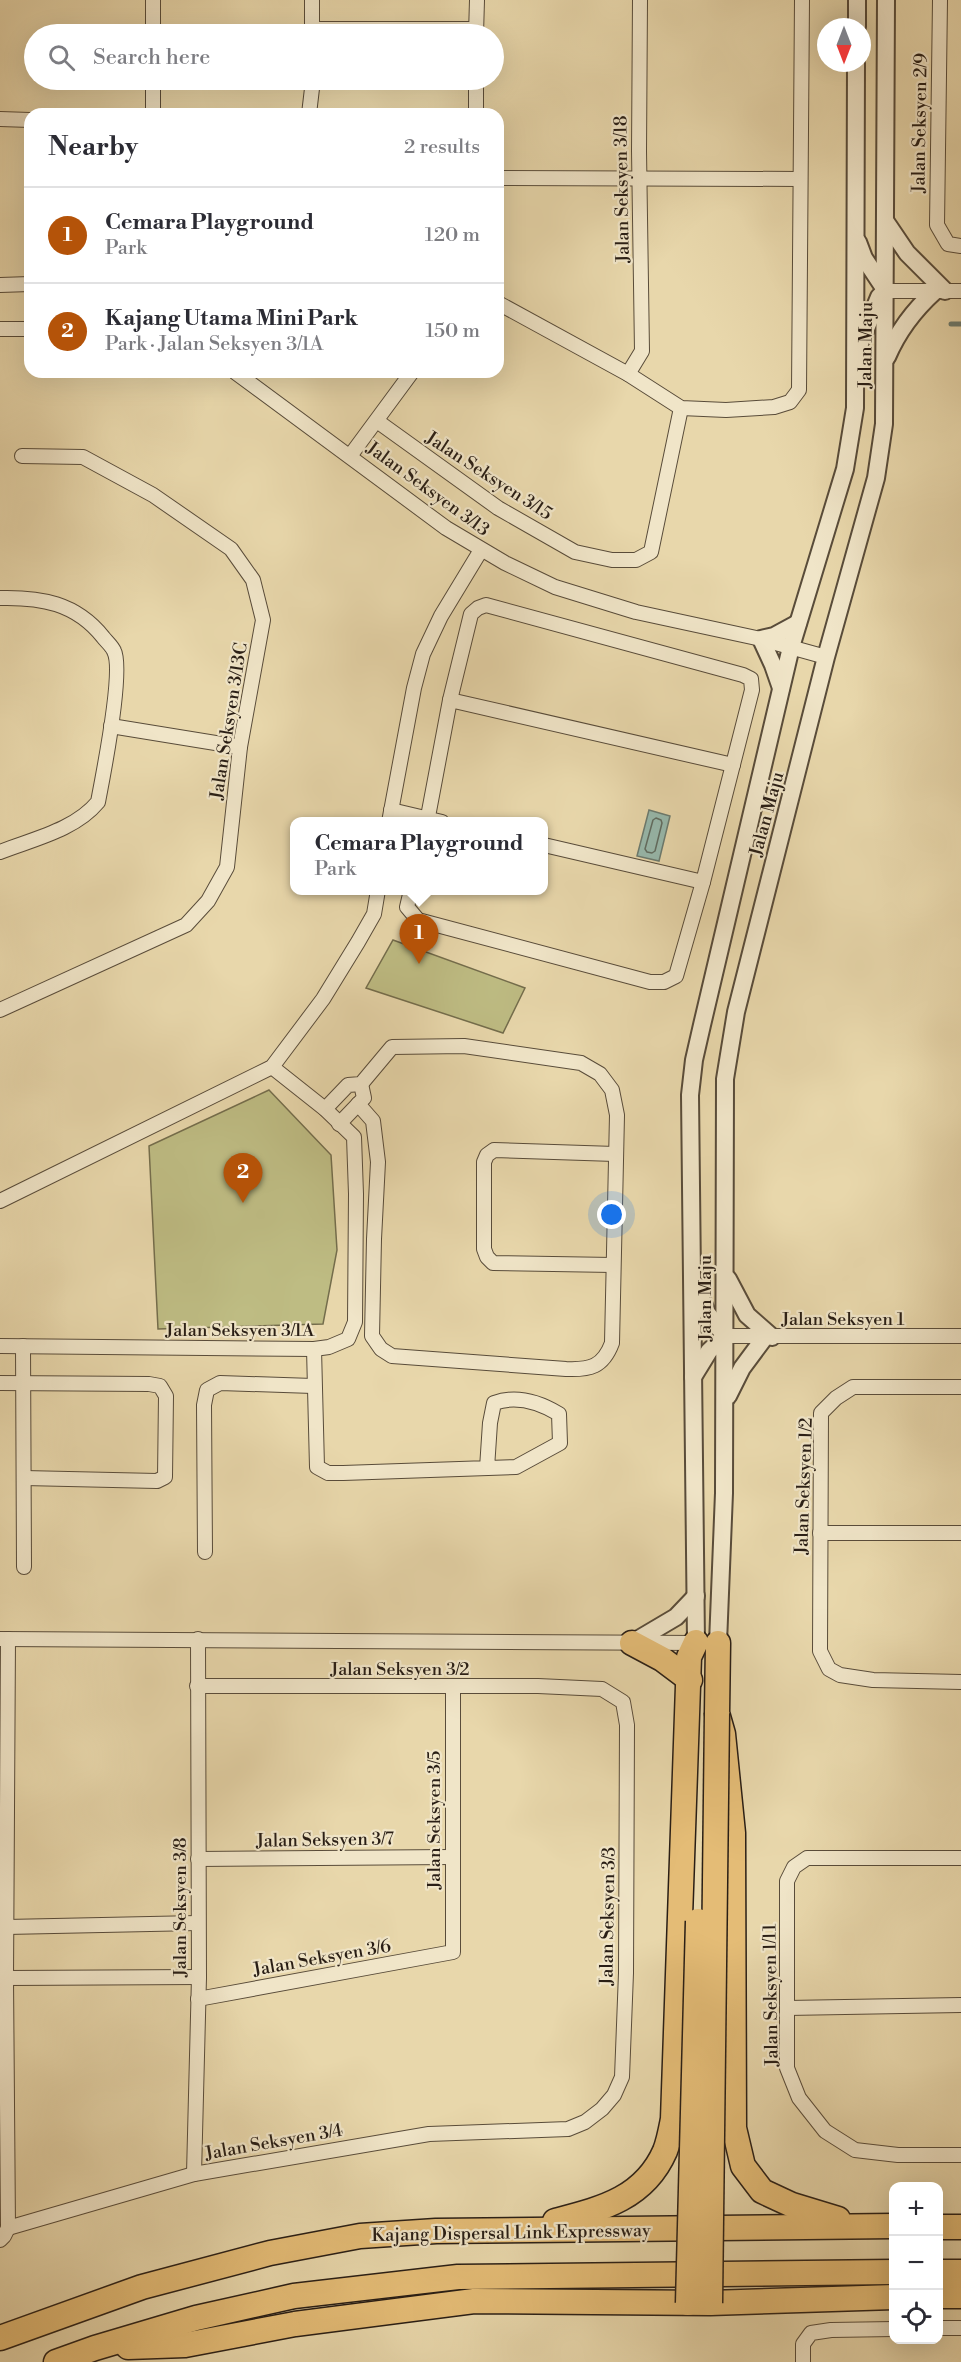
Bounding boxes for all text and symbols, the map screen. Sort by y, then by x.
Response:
north arrow [817,18,871,72]
search box [24,24,504,90]
icon: search [45,41,78,74]
text: Search here [93,44,210,71]
street label: Jalan Seksyen 2/9 [907,53,933,194]
street label: Jalan Seksyen 3/18 [609,115,635,264]
text: Nearby [48,131,138,163]
text: 2 results [404,135,480,160]
text: Cemara Playground [105,209,314,236]
text: 1 [63,223,72,248]
text: 120 m [425,223,480,248]
text: Park [105,236,147,261]
street label: Jalan Maju [854,301,878,390]
text: Kajang Utama Mini Park [105,305,358,332]
text: 2 [61,319,74,344]
text: 150 m [425,319,480,344]
text: Park · Jalan Seksyen 3/1A [105,332,324,357]
street label: Jalan Seksyen 3/15 [420,426,557,526]
street label: Jalan Seksyen 3/13 [361,436,494,541]
street label: Jalan Seksyen 3/13C [205,641,253,802]
street label: Jalan Maju [744,768,790,860]
popup [290,817,548,895]
text: Cemara Playground [314,830,524,857]
text: Park [314,857,356,882]
pin: 1 [400,914,438,964]
pin: 2 [224,1154,262,1203]
your location [597,1200,626,1229]
street label: Jalan Maju [694,1254,717,1342]
street label: Jalan Seksyen 1 [780,1308,905,1331]
street label: Jalan Seksyen 3/1A [165,1319,315,1342]
street label: Jalan Seksyen 1/2 [790,1417,818,1556]
street label: Jalan Seksyen 3/2 [330,1658,470,1681]
street label: Jalan Seksyen 3/5 [423,1751,446,1890]
street label: Jalan Seksyen 3/7 [255,1827,394,1853]
street label: Jalan Seksyen 3/8 [169,1837,192,1978]
street label: Jalan Seksyen 3/3 [595,1846,621,1987]
street label: Jalan Seksyen 1/11 [758,1923,784,2068]
street label: Jalan Seksyen 3/6 [250,1935,393,1982]
street label: Jalan Seksyen 3/4 [202,2119,345,2166]
map controls [889,2182,943,2344]
button: + [889,2182,943,2236]
street label: Kajang Dispersal Link Expressway [371,2219,651,2247]
button: − [889,2236,943,2290]
button: locate [889,2290,943,2344]

